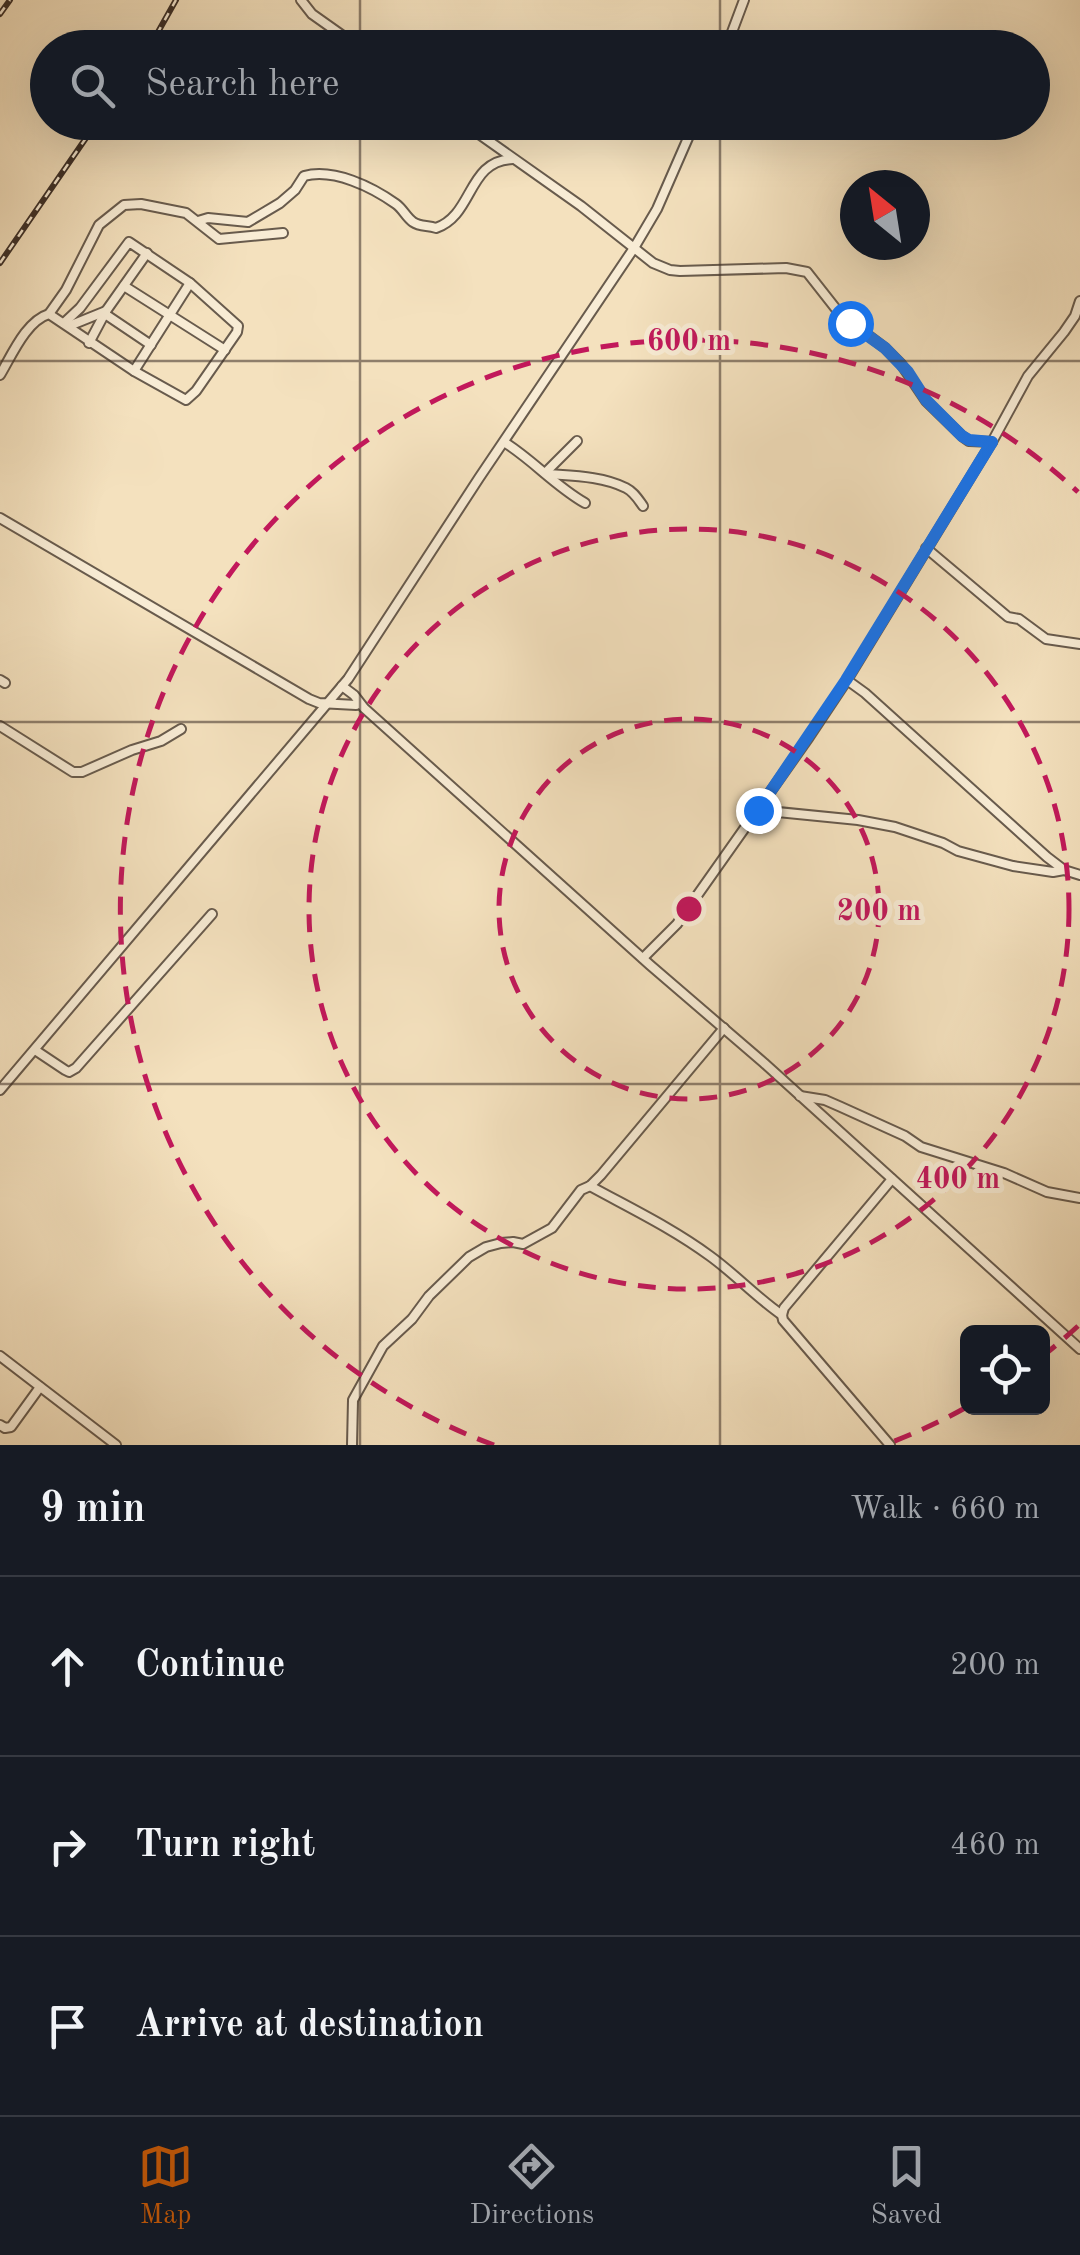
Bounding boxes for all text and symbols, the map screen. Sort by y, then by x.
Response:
search box [30,30,1050,140]
icon: search [65,58,120,113]
text: Search here [145,66,340,104]
north arrow [840,170,930,260]
route start [828,301,874,347]
text: 600 m [647,327,731,357]
route end [736,788,782,834]
centre of rings [671,891,707,927]
text: 200 m [837,897,921,927]
text: 400 m [916,1165,1000,1195]
map controls [960,1325,1050,1415]
button: locate [960,1325,1050,1415]
text: 9 min [40,1489,146,1531]
text: Walk · 660 m [850,1494,1040,1526]
icon: ahead [40,1639,95,1694]
text: Continue [135,1647,285,1685]
text: 200 m [950,1650,1040,1682]
icon: right [40,1819,95,1874]
text: Turn right [135,1827,315,1865]
text: 460 m [950,1830,1040,1862]
icon: arrive [40,1999,95,2054]
text: Arrive at destination [135,2007,484,2045]
tab: Map [138,2139,193,2234]
tab: Directions [470,2139,594,2234]
tab: Saved [870,2139,942,2234]

